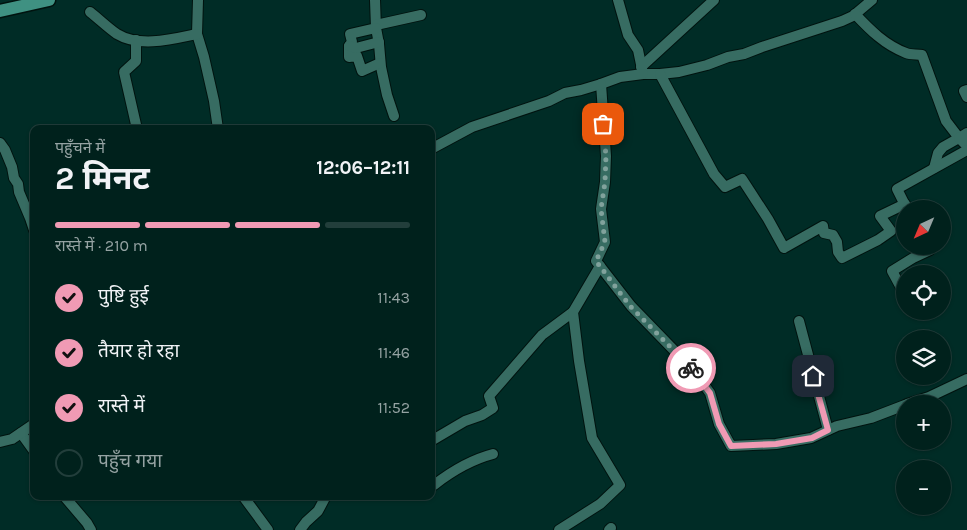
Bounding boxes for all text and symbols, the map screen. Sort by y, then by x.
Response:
pin [582,103,624,145]
icon: bag [589,110,617,138]
text: पहुँचने में [55,138,105,157]
text: 12:06–12:11 [316,157,410,179]
text: 2 मिनट [55,160,150,197]
north arrow [896,200,951,255]
map controls [896,200,951,515]
text: रास्ते में · 210 m [55,236,148,255]
button: locate [896,265,951,320]
icon: check [55,284,83,312]
text: पुष्टि हुई [98,285,149,307]
text: 11:43 [377,288,410,307]
button: layers [896,330,951,385]
icon: check [55,339,83,367]
text: तैयार हो रहा [98,340,179,362]
text: 11:46 [378,343,410,362]
courier [666,343,716,393]
icon: bike [677,354,705,382]
pin [792,355,834,397]
icon: home [799,362,827,390]
icon: check [55,394,83,422]
text: रास्ते में [98,395,145,417]
button: + [896,395,951,450]
text: 11:52 [377,398,410,417]
text: पहुँच गया [98,450,162,472]
button: − [896,460,951,515]

